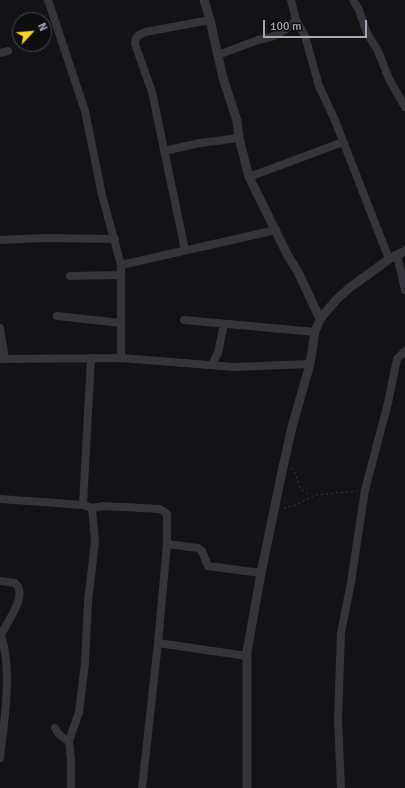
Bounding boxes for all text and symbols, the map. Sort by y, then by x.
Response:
north arrow [12,12,52,52]
scale bar [265,12,369,38]
text: 100 m [270,19,302,34]
text: N [35,21,50,33]

